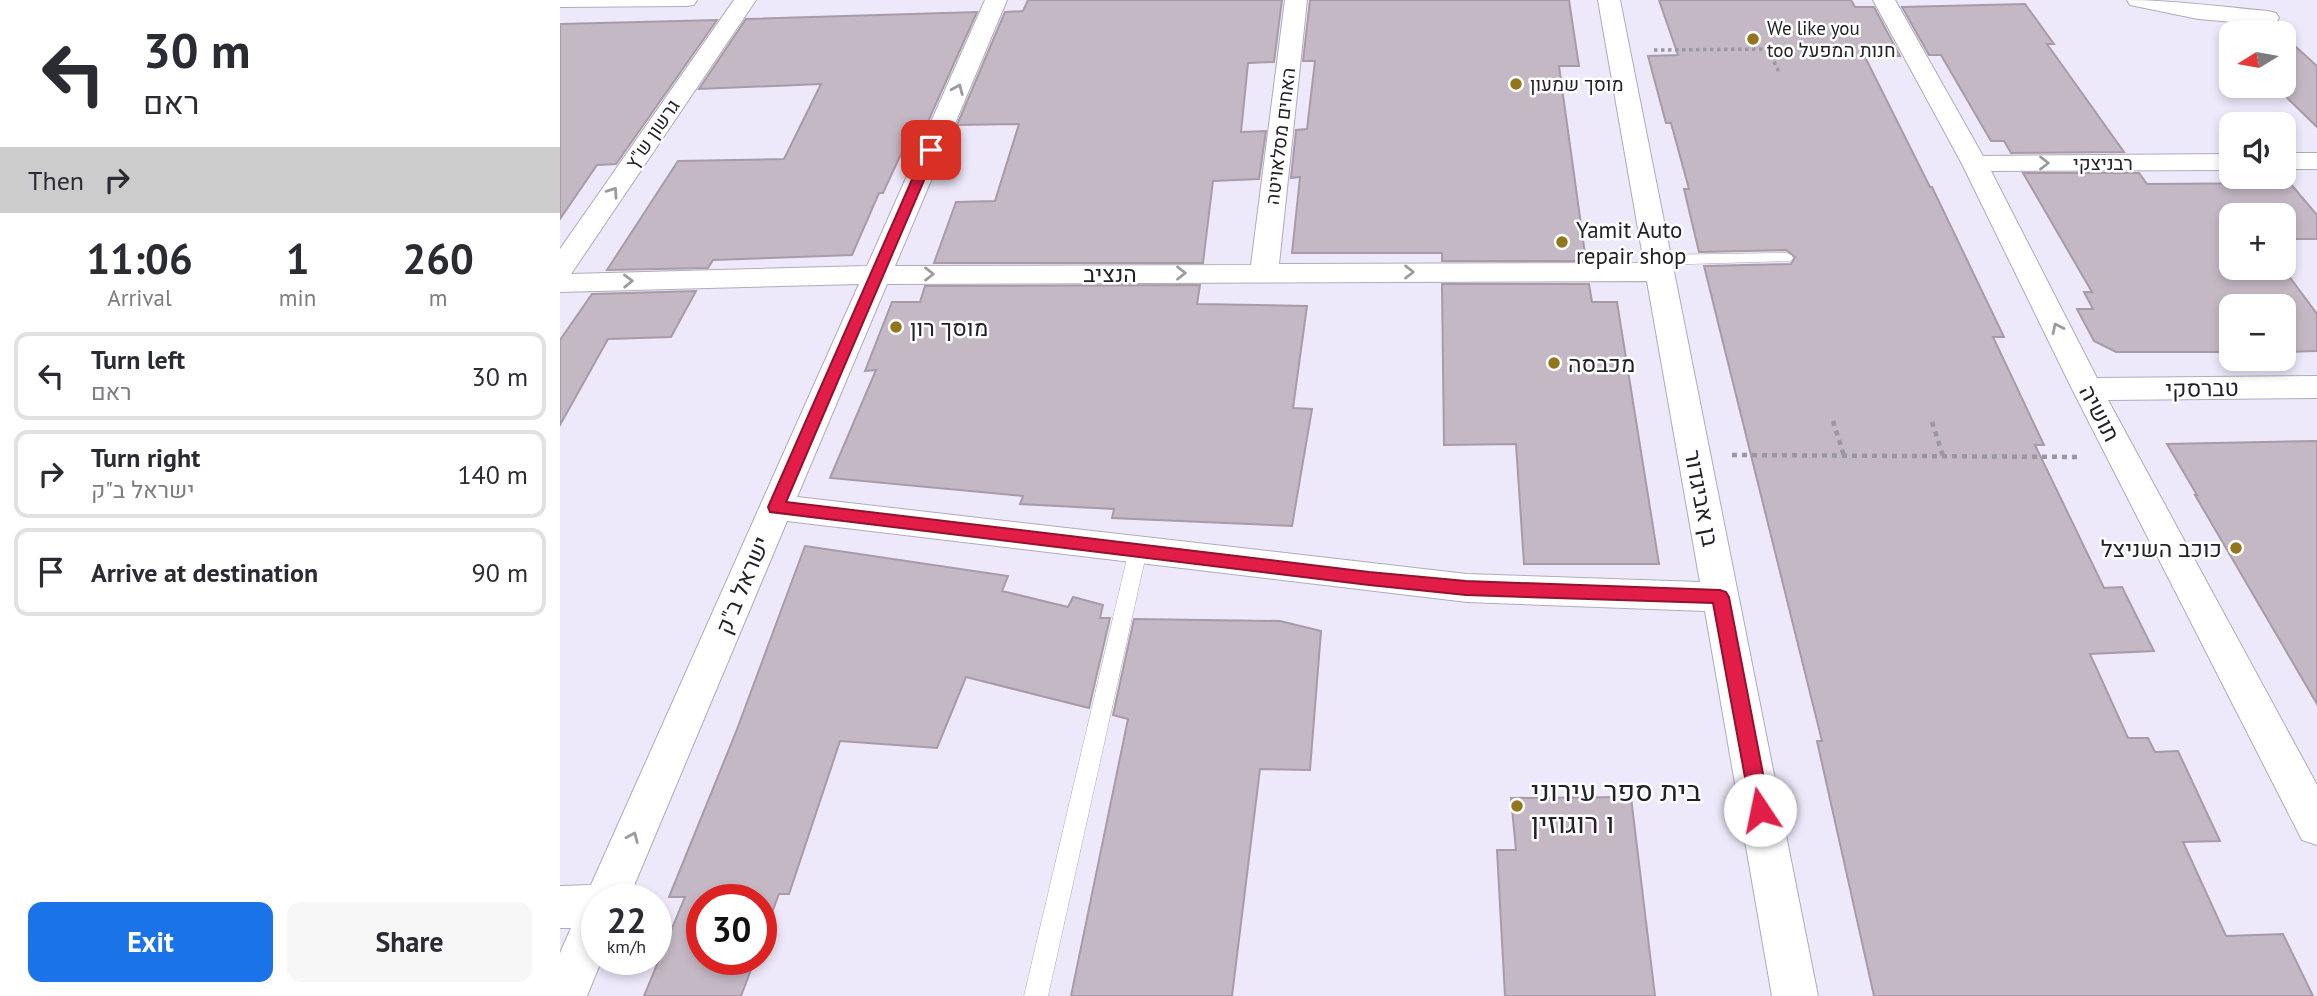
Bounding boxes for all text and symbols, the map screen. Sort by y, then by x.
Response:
place label: We like you too חנות המפעל [1767,16,1896,62]
text: 30 m [143,18,250,82]
north arrow [2219,21,2296,98]
map controls [2219,21,2296,371]
icon: left [28,28,119,119]
marker: We like you too חנות המפעל [1745,31,1761,47]
street label: האחים מסלאויטה [1260,66,1300,206]
place label: מוסך שמעון [1530,72,1623,96]
marker: מוסך שמעון [1508,76,1524,92]
text: ראם [143,81,200,123]
one-way arrow [950,84,964,96]
street label: גרשון ש"ץ [619,95,685,173]
button: sound [2219,112,2296,189]
pin [901,120,961,180]
icon: arrive [912,131,950,169]
street label: רבניצקי [2073,151,2133,175]
one-way arrow [2039,155,2049,171]
icon: right [98,161,136,199]
text: Then [28,164,84,197]
one-way arrow [605,187,617,200]
button: + [2219,203,2296,280]
place label: Yamit Auto repair shop [1576,215,1687,270]
text: 11:06 [86,231,193,286]
text: 1 [286,231,309,286]
text: 260 [402,231,474,286]
marker: Yamit Auto repair shop [1554,234,1570,250]
street label: הנציב [1083,259,1137,288]
one-way arrow [1404,264,1414,280]
one-way arrow [1176,265,1187,281]
one-way arrow [924,266,935,282]
one-way arrow [623,273,634,289]
text: Arrival [107,283,172,312]
text: min [279,283,316,312]
text: m [429,283,447,312]
button: − [2219,294,2296,371]
place label: מוסך רון [910,313,988,342]
marker: מוסך רון [888,319,904,335]
one-way arrow [2051,323,2065,335]
text: Turn left [91,343,185,376]
place label: מכבסה [1568,349,1635,378]
marker: מכבסה [1546,355,1562,371]
icon: left [32,357,70,395]
text: 30 m [472,360,528,393]
street label: טברסקי [2165,373,2239,403]
text: ראם [91,377,132,406]
street label: תושיה [2073,380,2127,446]
text: Turn right [91,441,200,474]
street label: בן אביגדור [1678,447,1726,549]
icon: right [32,455,70,493]
text: 140 m [457,458,528,491]
text: ישראל ב"ק [91,475,194,504]
street label: ישראל ב"ק [708,532,776,638]
place label: כוכב השניצל [2101,534,2222,563]
marker: כוכב השניצל [2228,540,2244,556]
icon: arrive [32,553,70,591]
text: Arrive at destination [91,556,318,589]
text: 90 m [472,556,528,589]
place label: בית ספר עירוני ו רוגוזין [1531,772,1701,841]
position arrow [1723,773,1797,847]
marker: בית ספר עירוני ו רוגוזין [1509,798,1525,814]
one-way arrow [625,832,639,844]
speed limit sign: 30 [686,884,777,975]
text: 22 [607,897,646,943]
button: Exit [28,902,273,982]
button: Share [287,902,532,982]
text: km/h [607,935,646,958]

